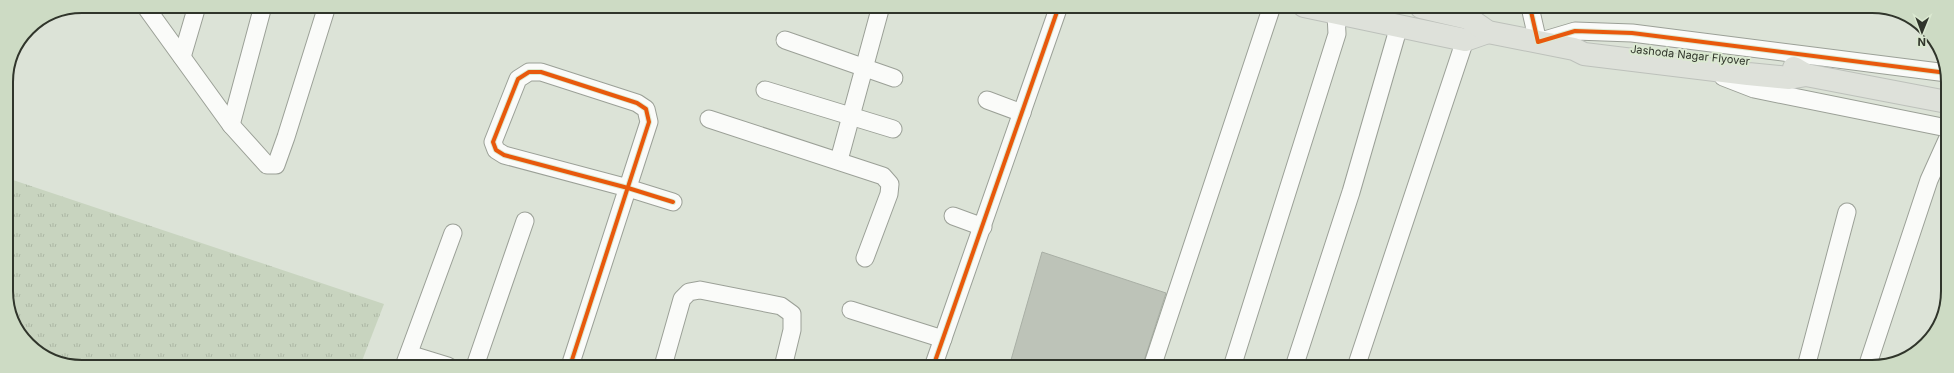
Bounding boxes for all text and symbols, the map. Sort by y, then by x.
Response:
north arrow [1902,12,1942,52]
text: N [1918,35,1926,49]
street label: Jashoda Nagar Flyover [1630,42,1750,68]

